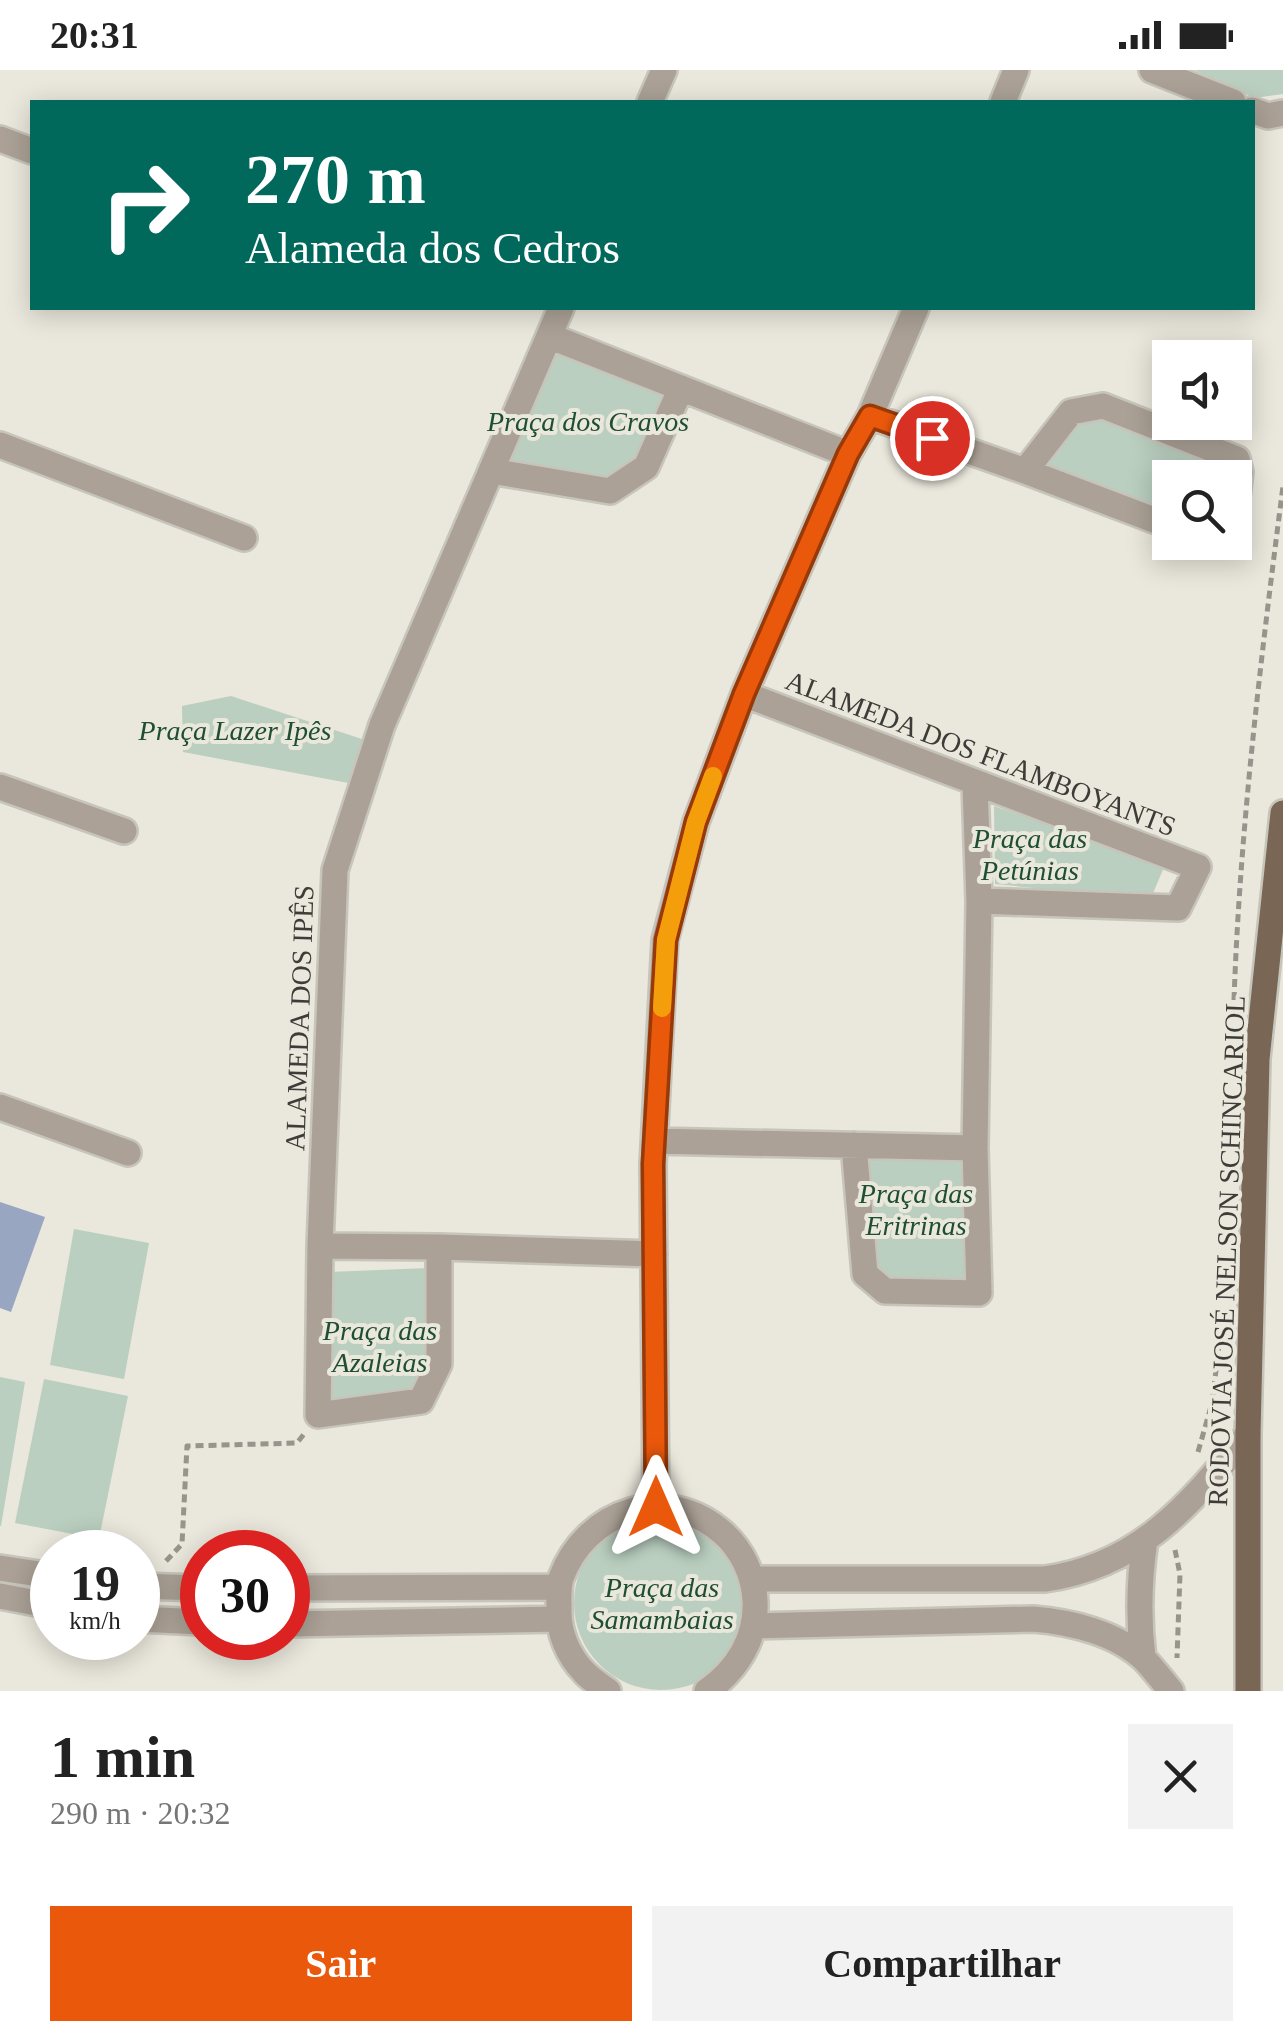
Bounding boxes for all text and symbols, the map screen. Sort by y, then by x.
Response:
text: 20:31 [50,14,139,56]
icon: right [80,140,210,270]
text: 270 m [245,141,426,218]
text: Alameda dos Cedros [245,223,620,273]
map controls [1152,340,1252,560]
button: sound [1152,340,1252,440]
pin [890,396,975,481]
park label: Praça dos Cravos [486,406,689,437]
icon: arrive [905,411,960,466]
button: search [1152,460,1252,560]
street label: ALAMEDA DOS FLAMBOYANTS [781,665,1180,842]
park label: Praça Lazer Ipês [138,715,332,746]
park label: Praça das Petúnias [972,823,1087,886]
street label: ALAMEDA DOS IPÊS [279,885,320,1151]
street label: RODOVIA JOSÉ NELSON SCHINCARIOL [1202,995,1251,1507]
park label: Praça das Eritrinas [858,1178,973,1241]
park label: Praça das Azaleias [322,1315,437,1378]
position arrow [604,1455,708,1559]
speed limit sign: 30 [180,1530,310,1660]
text: 19 [70,1555,120,1611]
park label: Praça das Samambaias [590,1572,734,1635]
text: km/h [69,1607,121,1634]
text: 1 min [50,1724,195,1790]
button: close [1128,1724,1233,1829]
text: 290 m · 20:32 [50,1795,230,1831]
button: Sair [50,1906,632,2021]
button: Compartilhar [652,1906,1233,2021]

